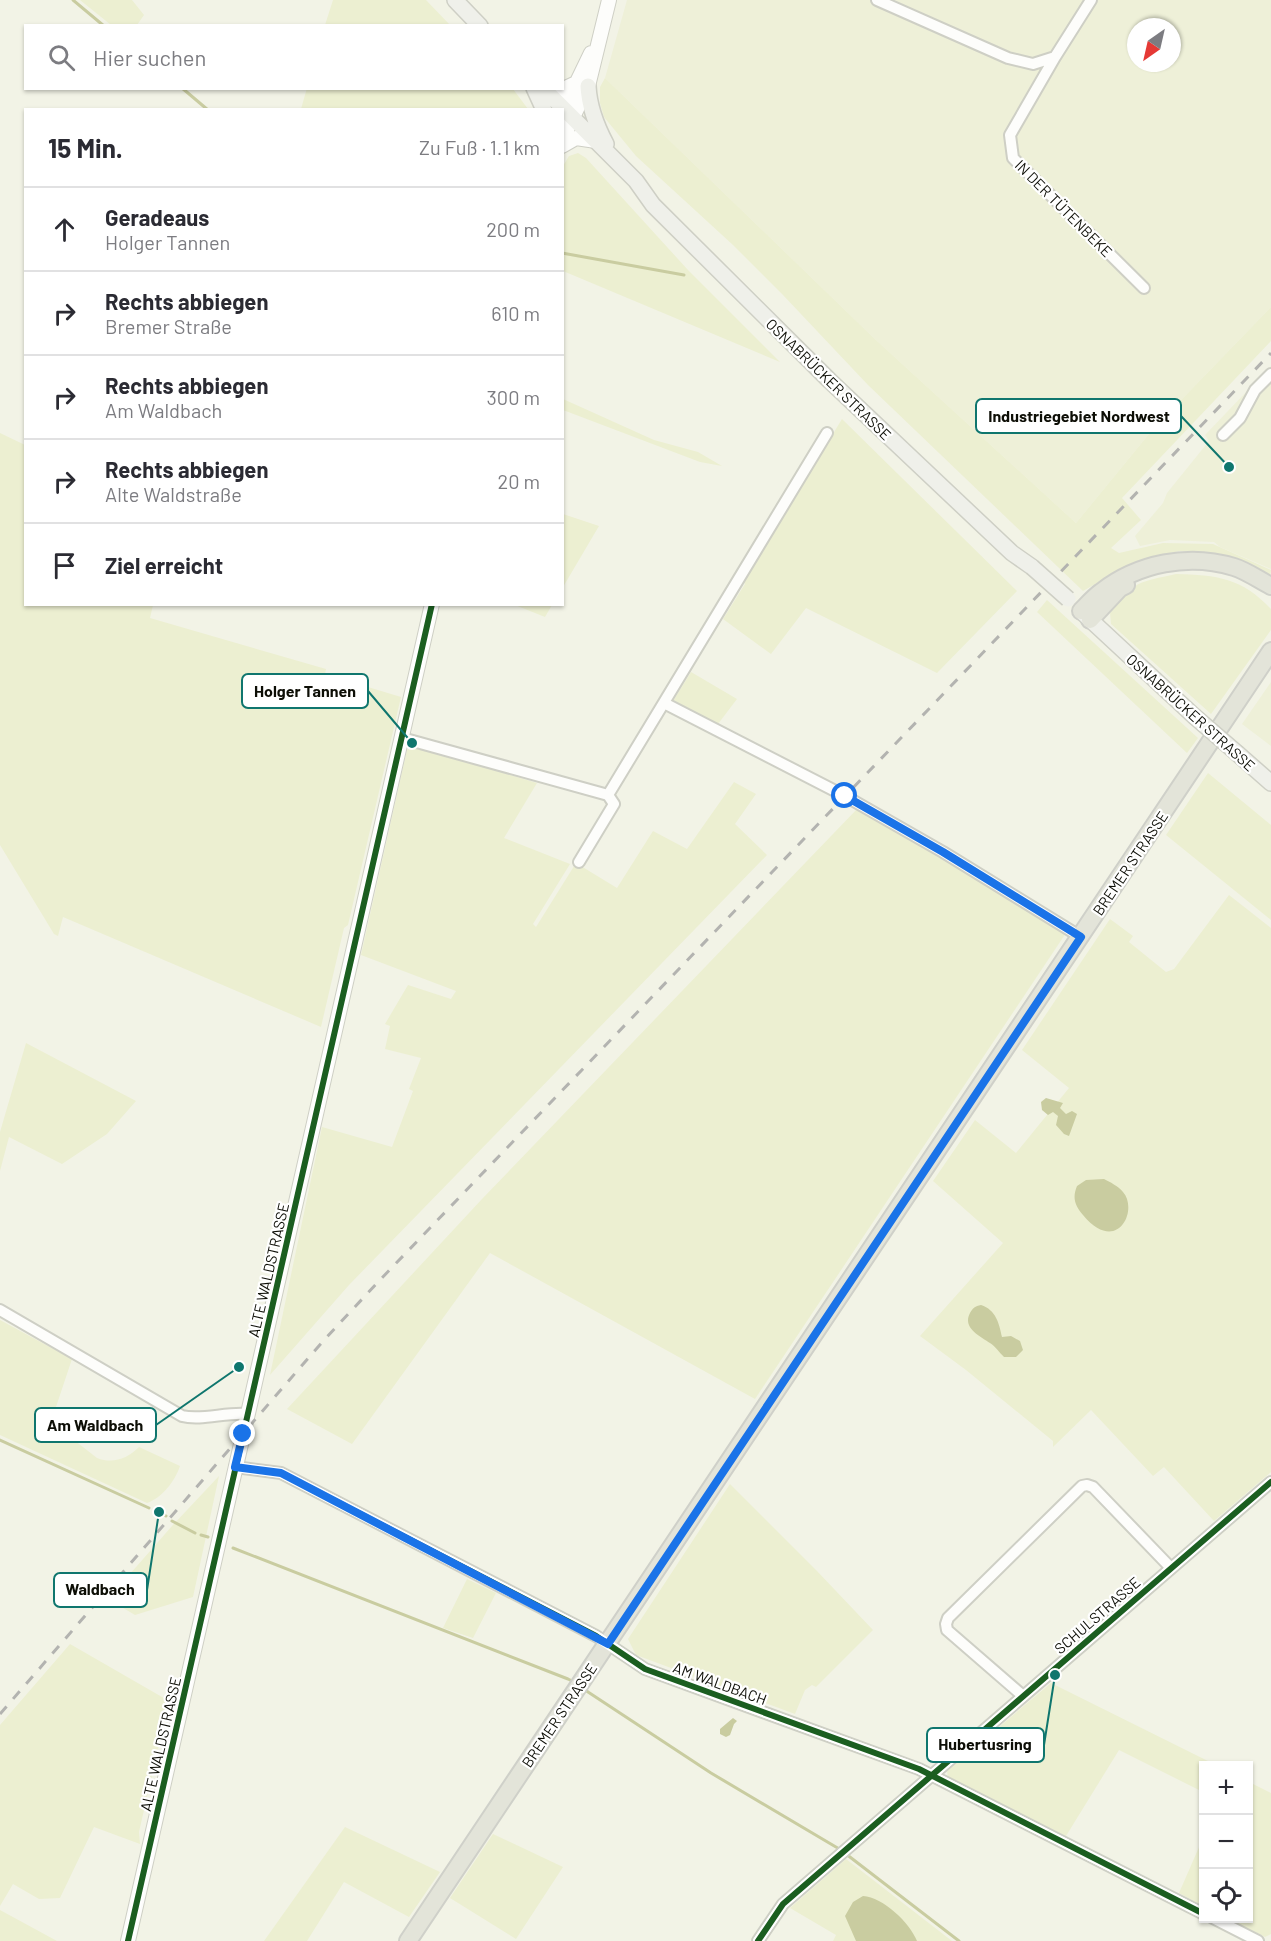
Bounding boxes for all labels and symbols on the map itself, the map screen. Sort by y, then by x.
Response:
north arrow [1127,18,1181,72]
street label: IN DER TÜTENBEKE [1012,156,1116,260]
street label: OSNABRÜCKER STRASSE [763,315,895,443]
callout: Industriegebiet Nordwest [976,399,1181,433]
text: Industriegebiet Nordwest [988,406,1170,425]
street label: OSNABRÜCKER STRASSE [1123,649,1259,775]
callout: Holger Tannen [242,674,368,708]
text: Holger Tannen [254,681,356,700]
route start [831,782,857,808]
street label: BREMER STRASSE [1089,808,1171,918]
street label: ALTE WALDSTRASSE [244,1201,292,1339]
callout: Am Waldbach [35,1408,156,1442]
text: Am Waldbach [47,1415,143,1434]
route end [229,1420,255,1446]
callout: Waldbach [54,1573,147,1607]
street label: SCHULSTRASSE [1050,1573,1144,1657]
text: Waldbach [65,1579,135,1598]
street label: AM WALDBACH [671,1658,769,1708]
street label: BREMER STRASSE [518,1660,600,1770]
street label: ALTE WALDSTRASSE [136,1675,184,1813]
callout: Hubertusring [927,1728,1044,1762]
text: Hubertusring [938,1734,1032,1753]

